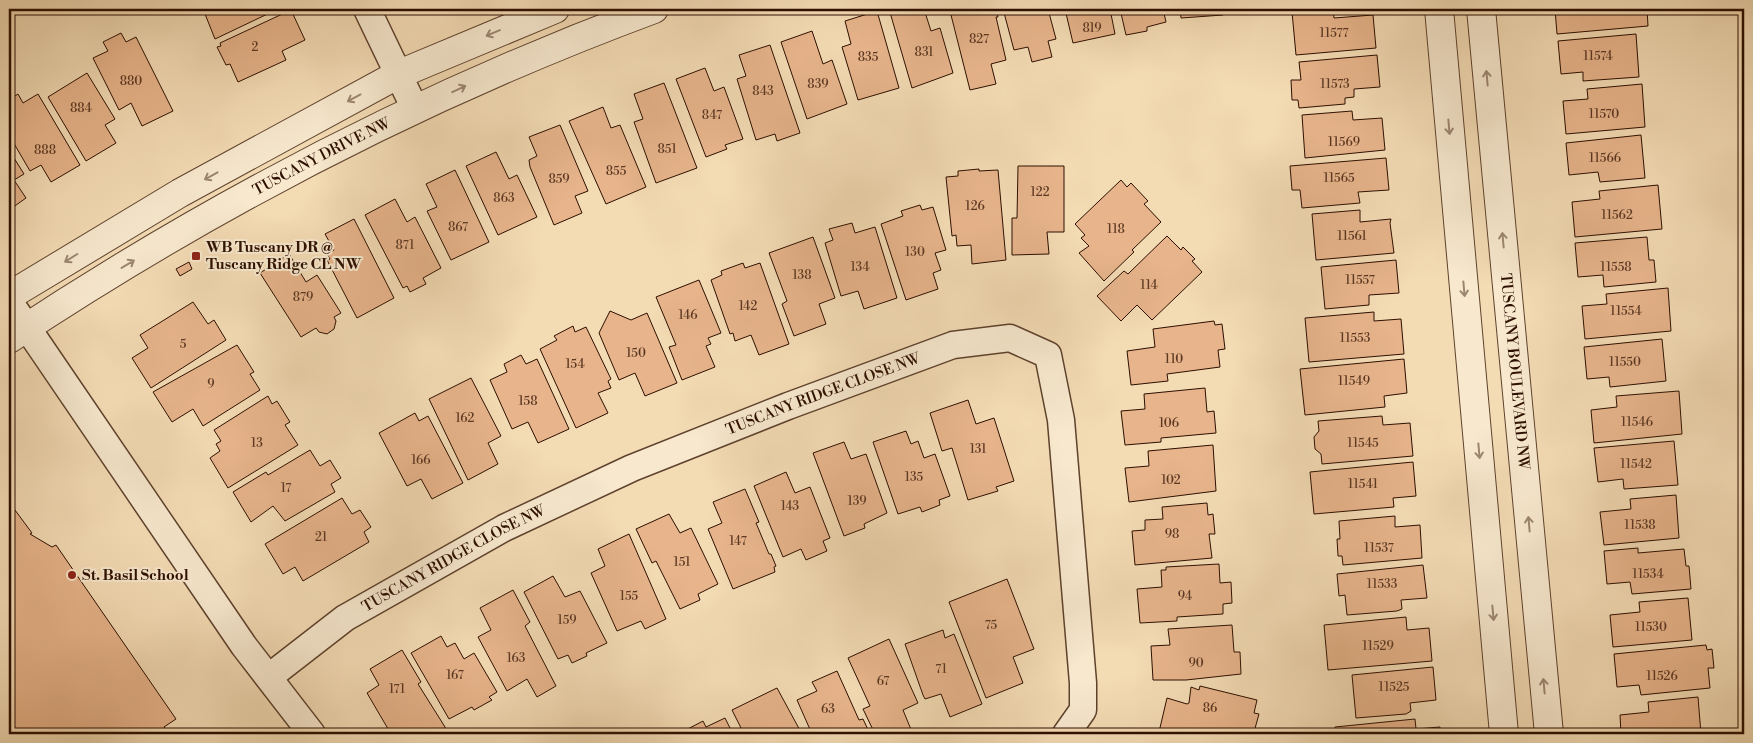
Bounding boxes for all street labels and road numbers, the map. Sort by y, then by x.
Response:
street label: TUSCANY DRIVE NW [249,113,394,200]
street label: TUSCANY BOULEVARD NW [1496,272,1534,471]
street label: TUSCANY RIDGE CLOSE NW [723,348,923,439]
street label: TUSCANY RIDGE CLOSE NW [358,500,548,616]

